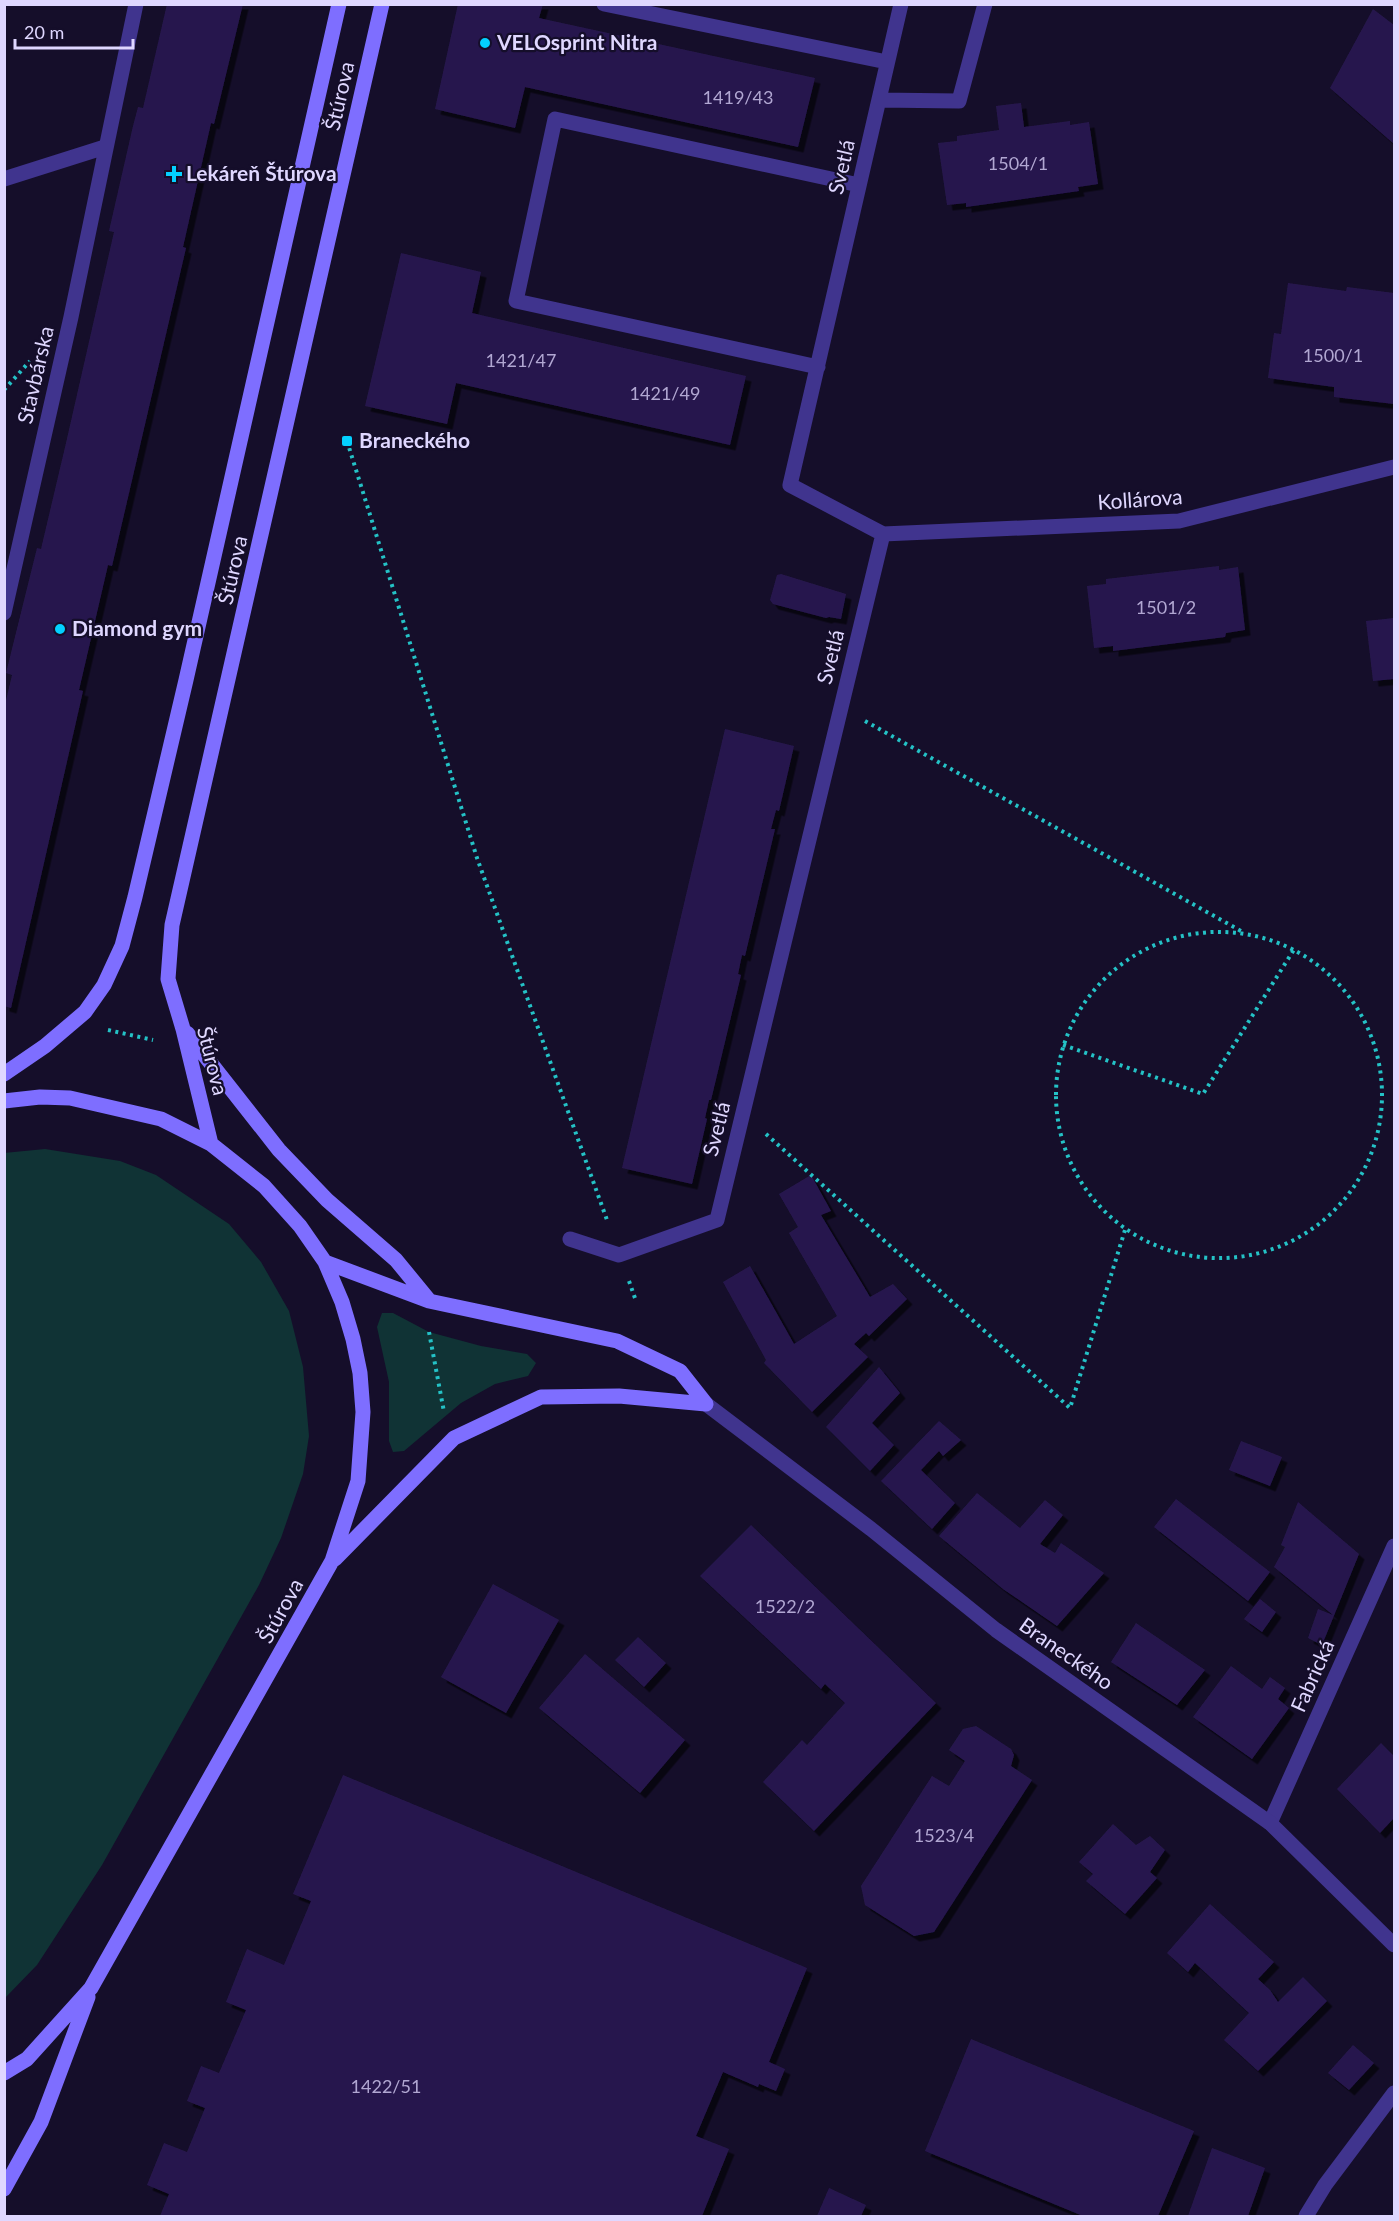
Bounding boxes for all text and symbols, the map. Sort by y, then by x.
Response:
scale bar [15,12,134,50]
text: 20 m [24,21,64,43]
place label: VELOsprint Nitra [496,29,657,54]
marker: VELOsprint Nitra [478,36,492,50]
street label: Štúrova [318,59,359,133]
house number: 1419/43 [703,86,773,108]
street label: Svetlá [822,137,859,196]
house number: 1504/1 [988,152,1048,174]
place label: Lekáreň Štúrova [186,160,337,185]
marker: Lekáreň Štúrova [167,167,181,181]
street label: Stavbárska [11,323,58,426]
house number: 1500/1 [1303,344,1363,366]
house number: 1421/47 [486,349,556,371]
house number: 1421/49 [630,382,700,404]
place label: Braneckého [359,427,470,452]
marker: Braneckého [340,434,354,448]
street label: Kollárova [1097,483,1183,514]
street label: Štúrova [211,533,252,607]
house number: 1501/2 [1136,596,1196,618]
place label: Diamond gym [72,615,202,640]
marker: Diamond gym [53,622,67,636]
street label: Svetlá [811,627,848,687]
street label: Štúrova [193,1024,234,1098]
street label: Svetlá [697,1099,734,1159]
street label: Štúrova [252,1574,308,1647]
house number: 1522/2 [755,1595,815,1617]
street label: Braneckého [1015,1611,1119,1694]
street label: Fabrická [1285,1635,1339,1715]
house number: 1523/4 [914,1824,974,1846]
house number: 1422/51 [351,2075,421,2097]

